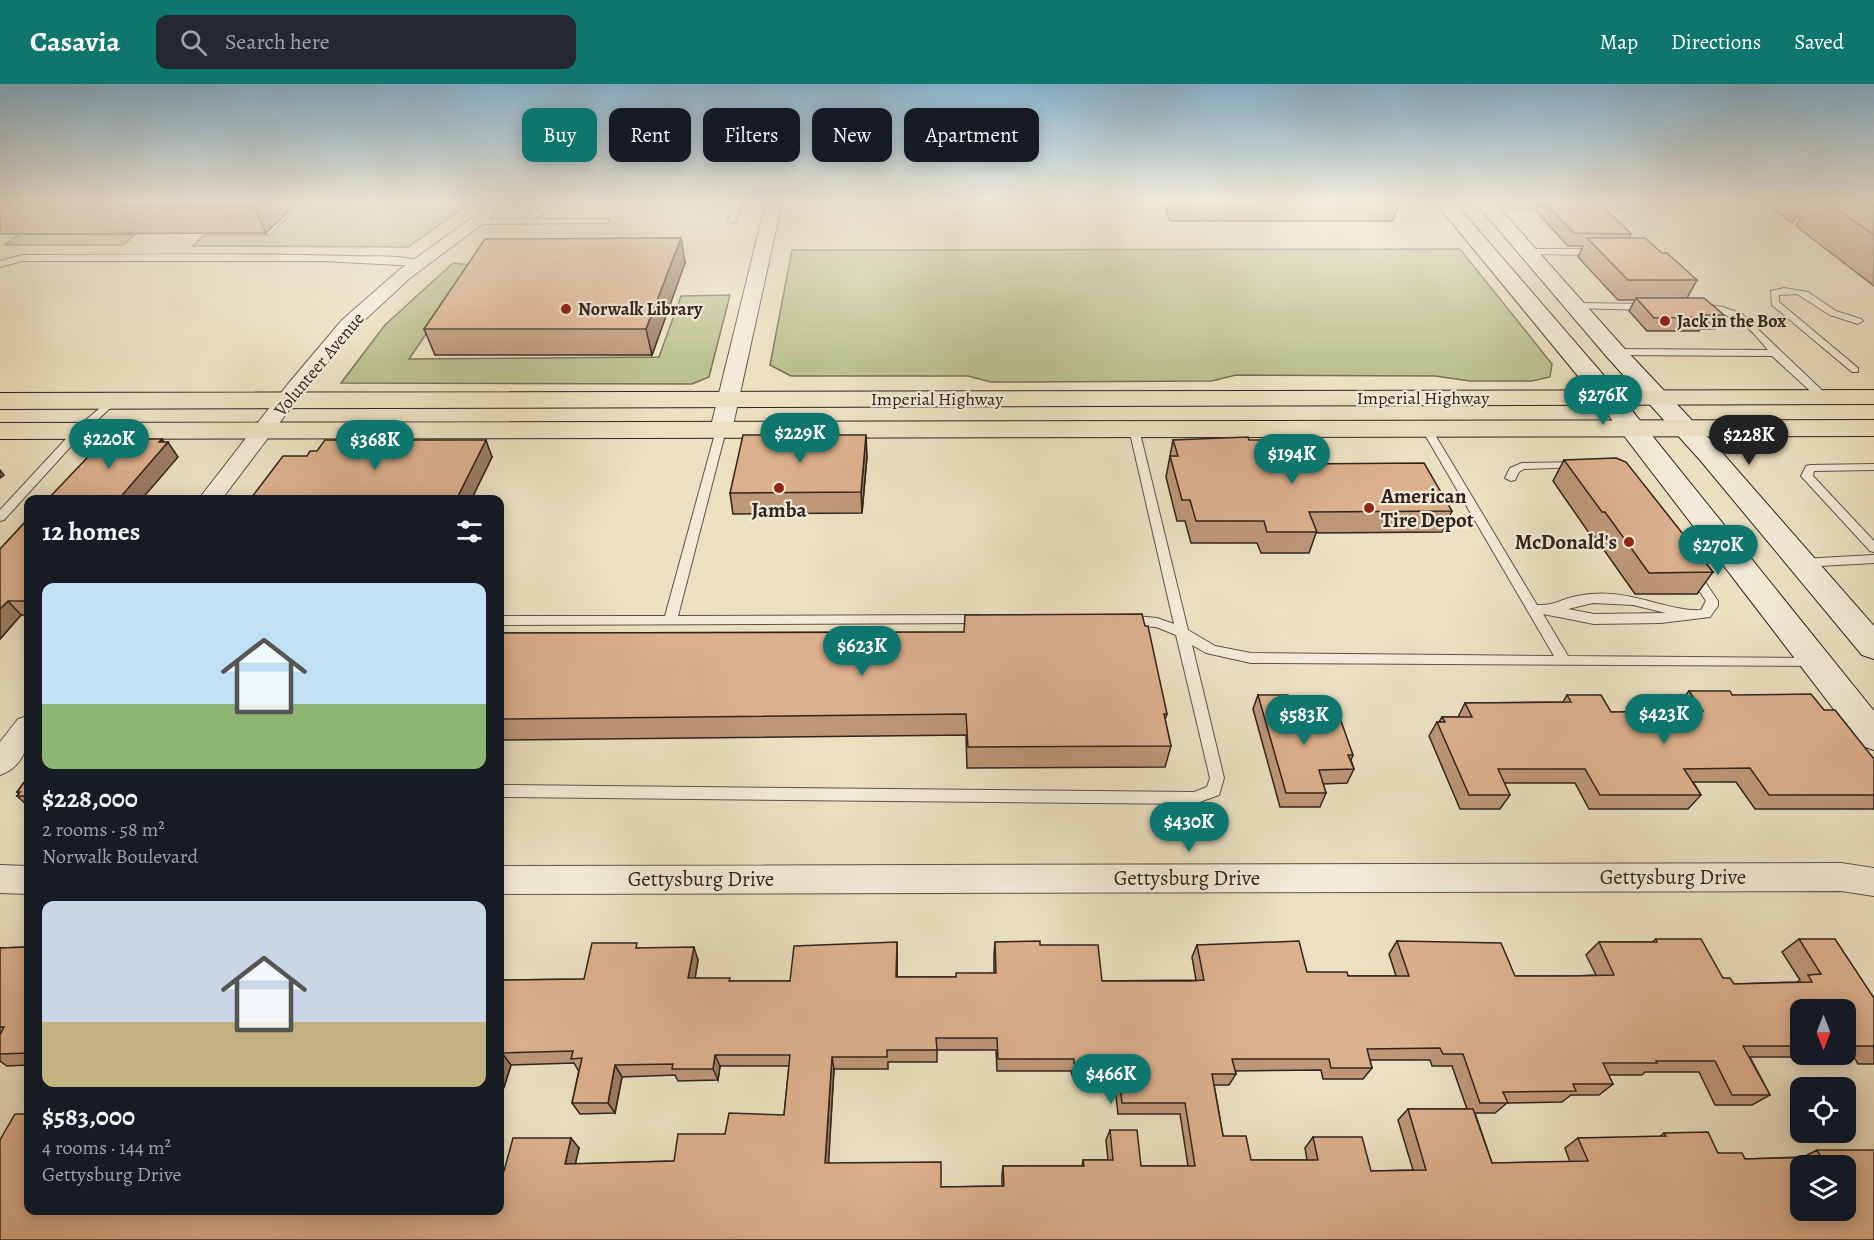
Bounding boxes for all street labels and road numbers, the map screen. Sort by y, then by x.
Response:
street label: Volunteer Avenue [268,307,370,422]
street label: Imperial Highway [1357,386,1490,410]
street label: Imperial Highway [871,387,1004,411]
street label: Gettysburg Drive [1600,863,1746,891]
street label: Gettysburg Drive [1114,864,1260,892]
street label: Gettysburg Drive [628,865,774,893]

